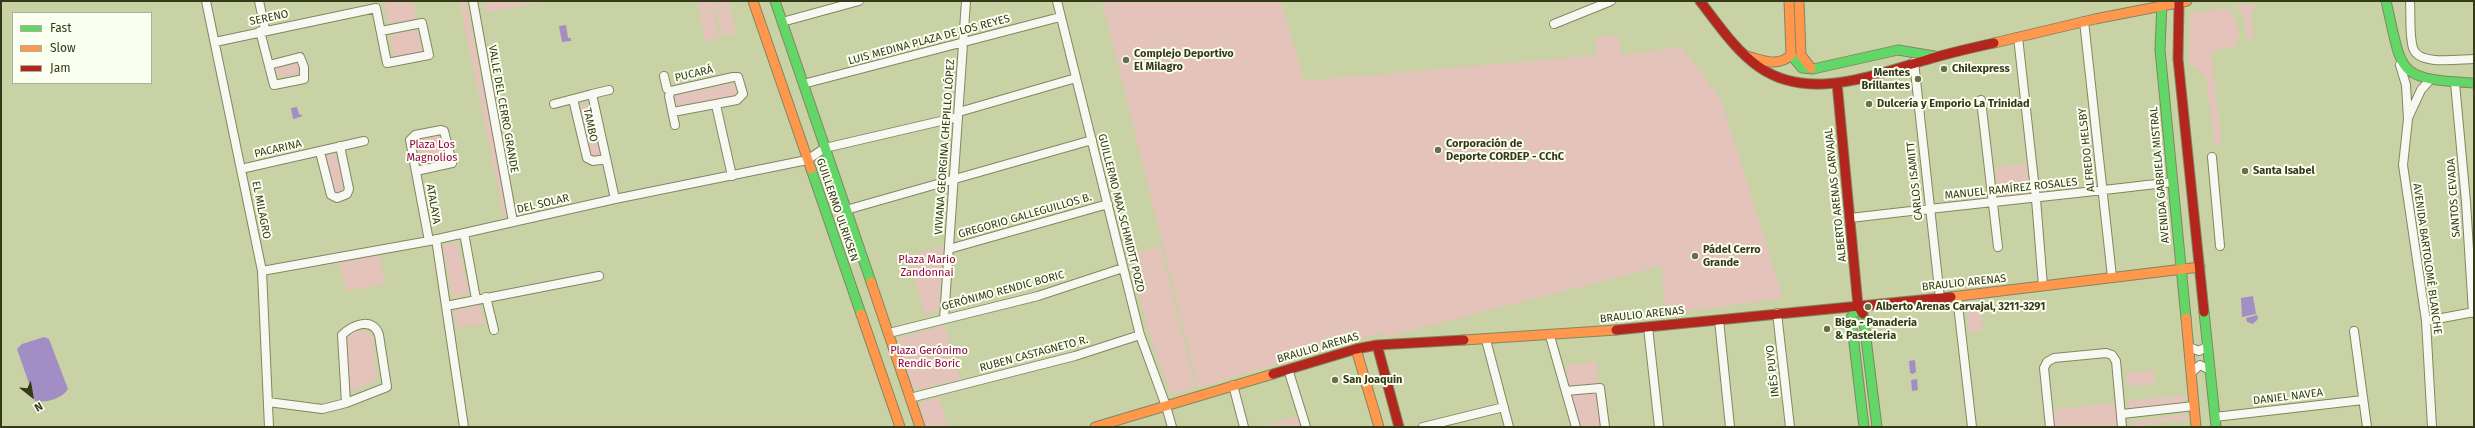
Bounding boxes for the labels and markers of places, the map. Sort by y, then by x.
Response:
place label: Complejo Deportivo El Milagro [1134,47,1234,73]
marker: Complejo Deportivo El Milagro [1121,55,1131,65]
place label: Chilexpress [1952,62,2010,76]
marker: Chilexpress [1939,64,1949,74]
place label: Mentes Brillantes [1861,66,1910,92]
marker: Mentes Brillantes [1913,74,1923,84]
place label: Dulcería y Emporio La Trinidad [1877,97,2030,111]
marker: Dulcería y Emporio La Trinidad [1864,99,1874,109]
place label: Corporación de Deporte CORDEP - CChC [1446,137,1564,163]
marker: Corporación de Deporte CORDEP - CChC [1433,145,1443,155]
place label: Santa Isabel [2253,164,2315,178]
marker: Santa Isabel [2240,166,2250,176]
place label: Pádel Cerro Grande [1703,243,1761,269]
marker: Pádel Cerro Grande [1690,251,1700,261]
place label: Alberto Arenas Carvajal, 3211-3291 [1876,300,2045,314]
marker: Alberto Arenas Carvajal, 3211-3291 [1863,302,1873,312]
place label: Biga - Panaderia & Pasteleria [1835,316,1917,342]
marker: Biga - Panaderia & Pasteleria [1822,324,1832,334]
place label: San Joaquin [1343,373,1402,387]
marker: San Joaquin [1330,375,1340,385]

